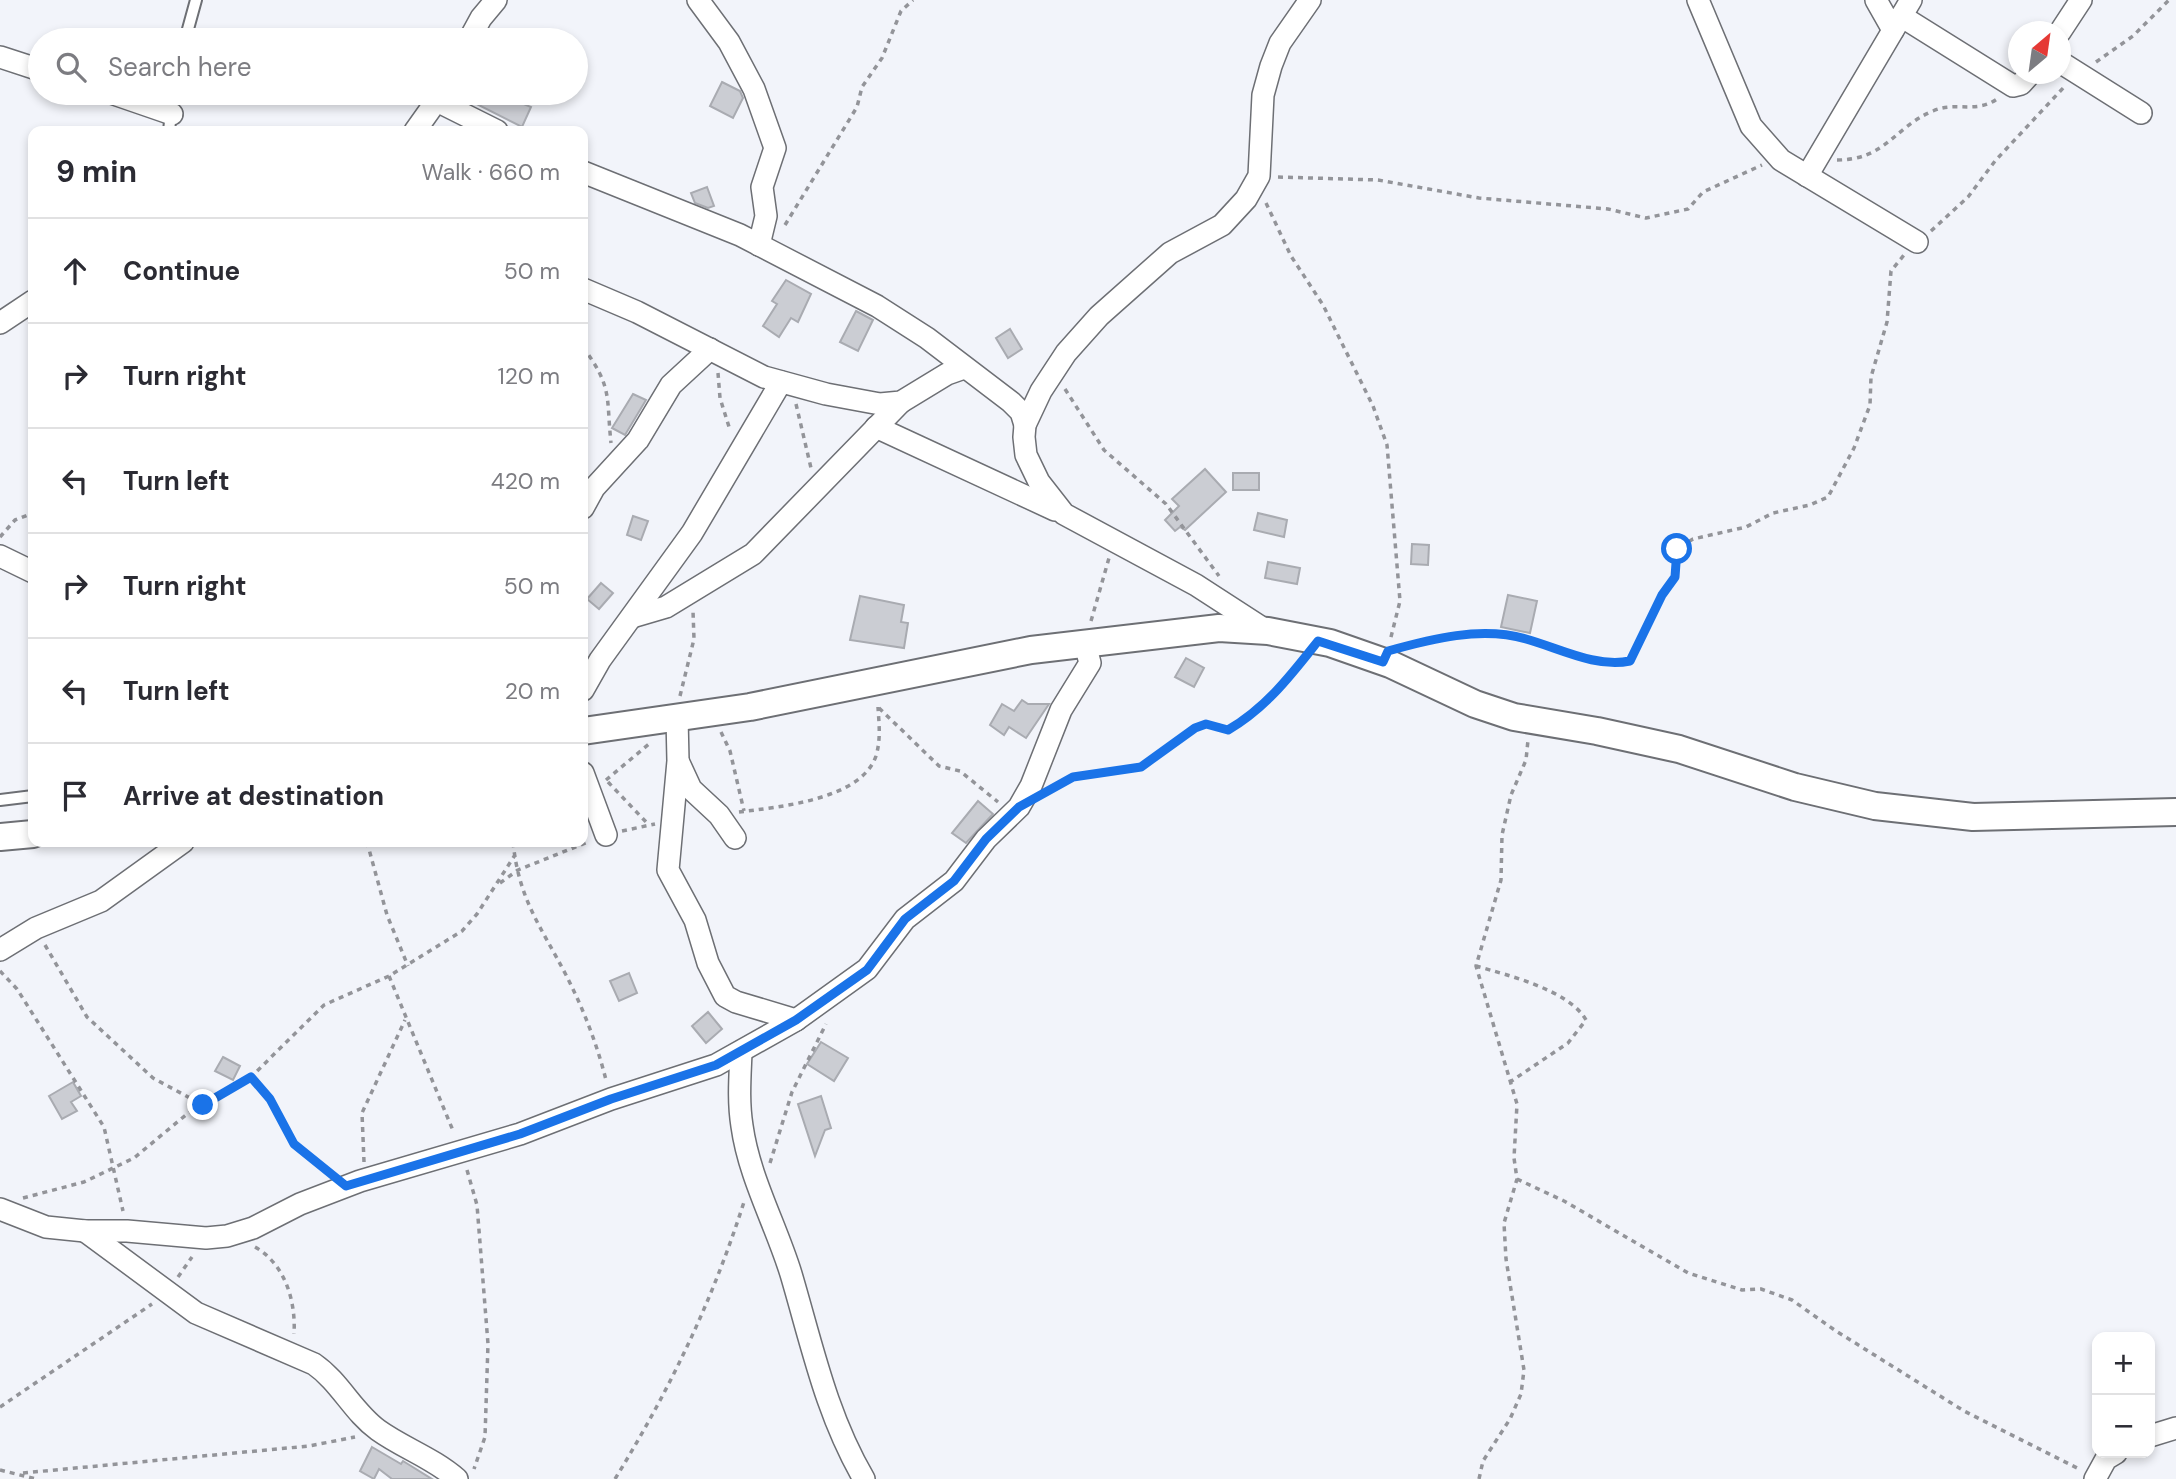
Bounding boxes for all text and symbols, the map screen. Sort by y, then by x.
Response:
north arrow [2008,21,2071,84]
search box [28,28,588,105]
icon: search [52,48,90,86]
text: Search here [108,50,251,84]
text: 9 min [56,152,137,191]
text: Walk · 660 m [422,157,560,187]
icon: ahead [56,252,94,290]
text: Continue [123,254,240,288]
text: 50 m [504,256,560,286]
icon: right [56,357,94,395]
text: Turn right [123,359,247,393]
text: 120 m [497,361,560,391]
icon: left [56,462,94,500]
text: Turn left [123,464,230,498]
text: 420 m [491,466,560,496]
route start [1661,533,1692,564]
icon: right [56,567,94,605]
text: Turn right [123,569,247,603]
text: 50 m [504,571,560,601]
icon: left [56,672,94,710]
text: Turn left [123,674,230,708]
text: 20 m [505,676,560,706]
icon: arrive [56,777,94,815]
text: Arrive at destination [123,779,384,813]
route end [187,1089,218,1120]
map controls [2092,1332,2155,1458]
button: + [2092,1332,2155,1395]
button: − [2092,1395,2155,1458]

